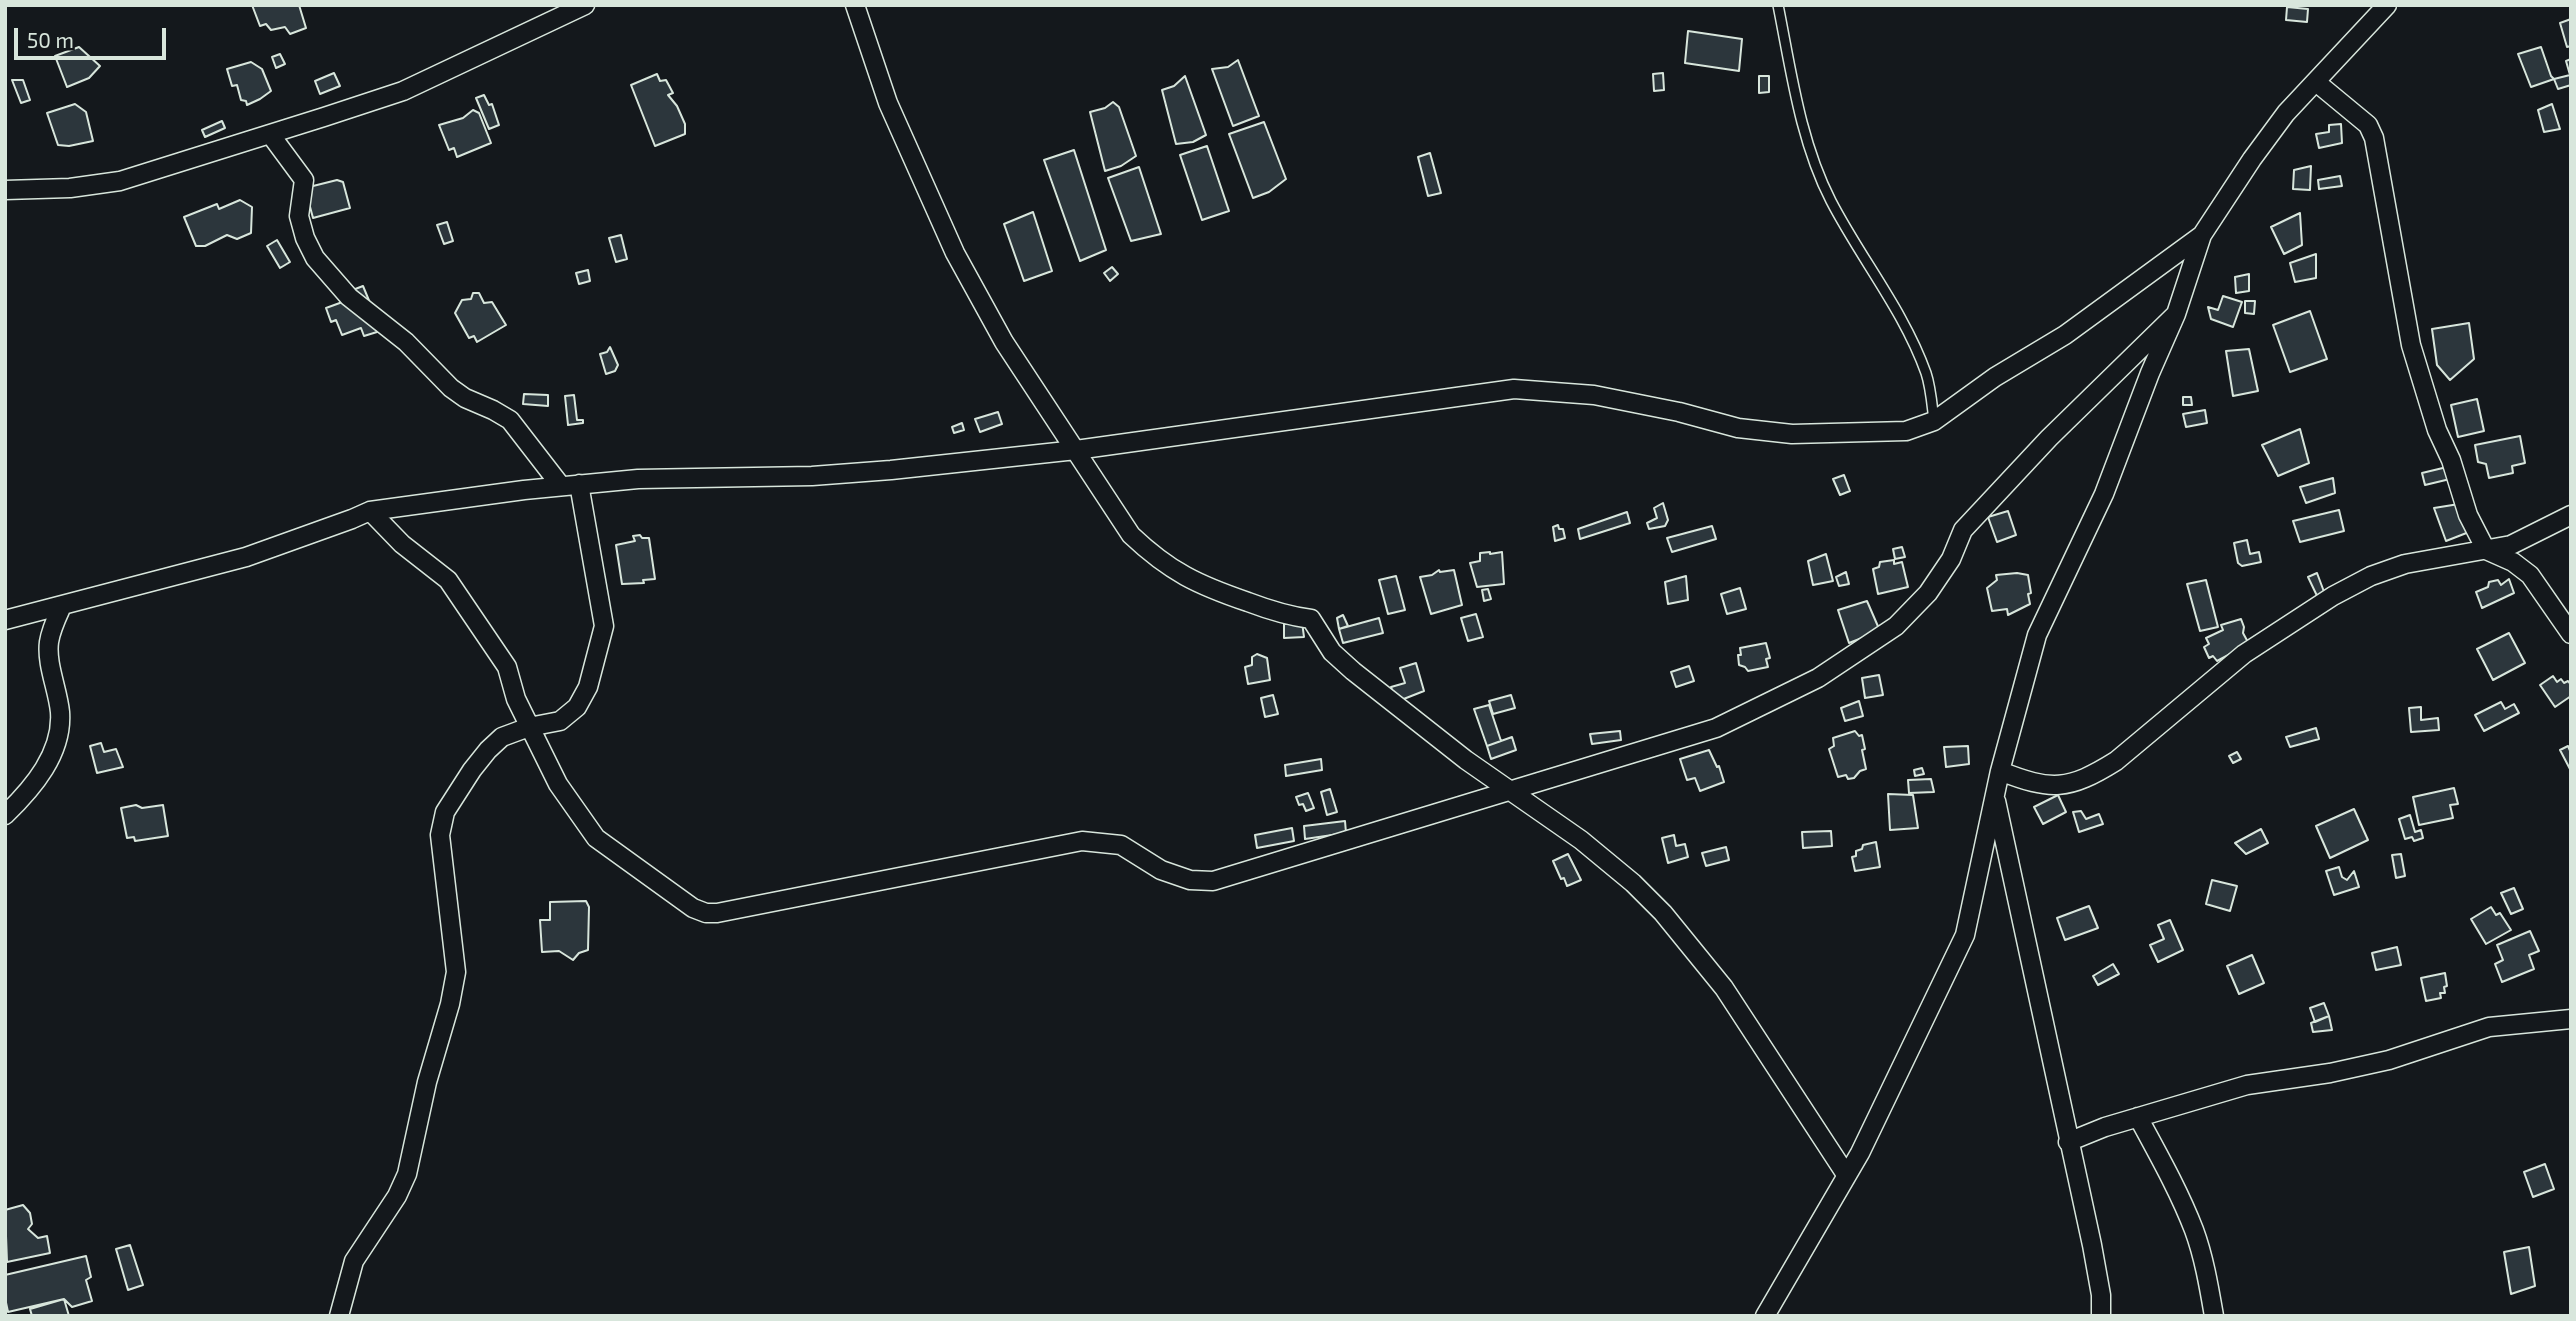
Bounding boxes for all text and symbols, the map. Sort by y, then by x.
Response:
scale bar [18,14,170,58]
text: 50 m [27,27,74,52]

